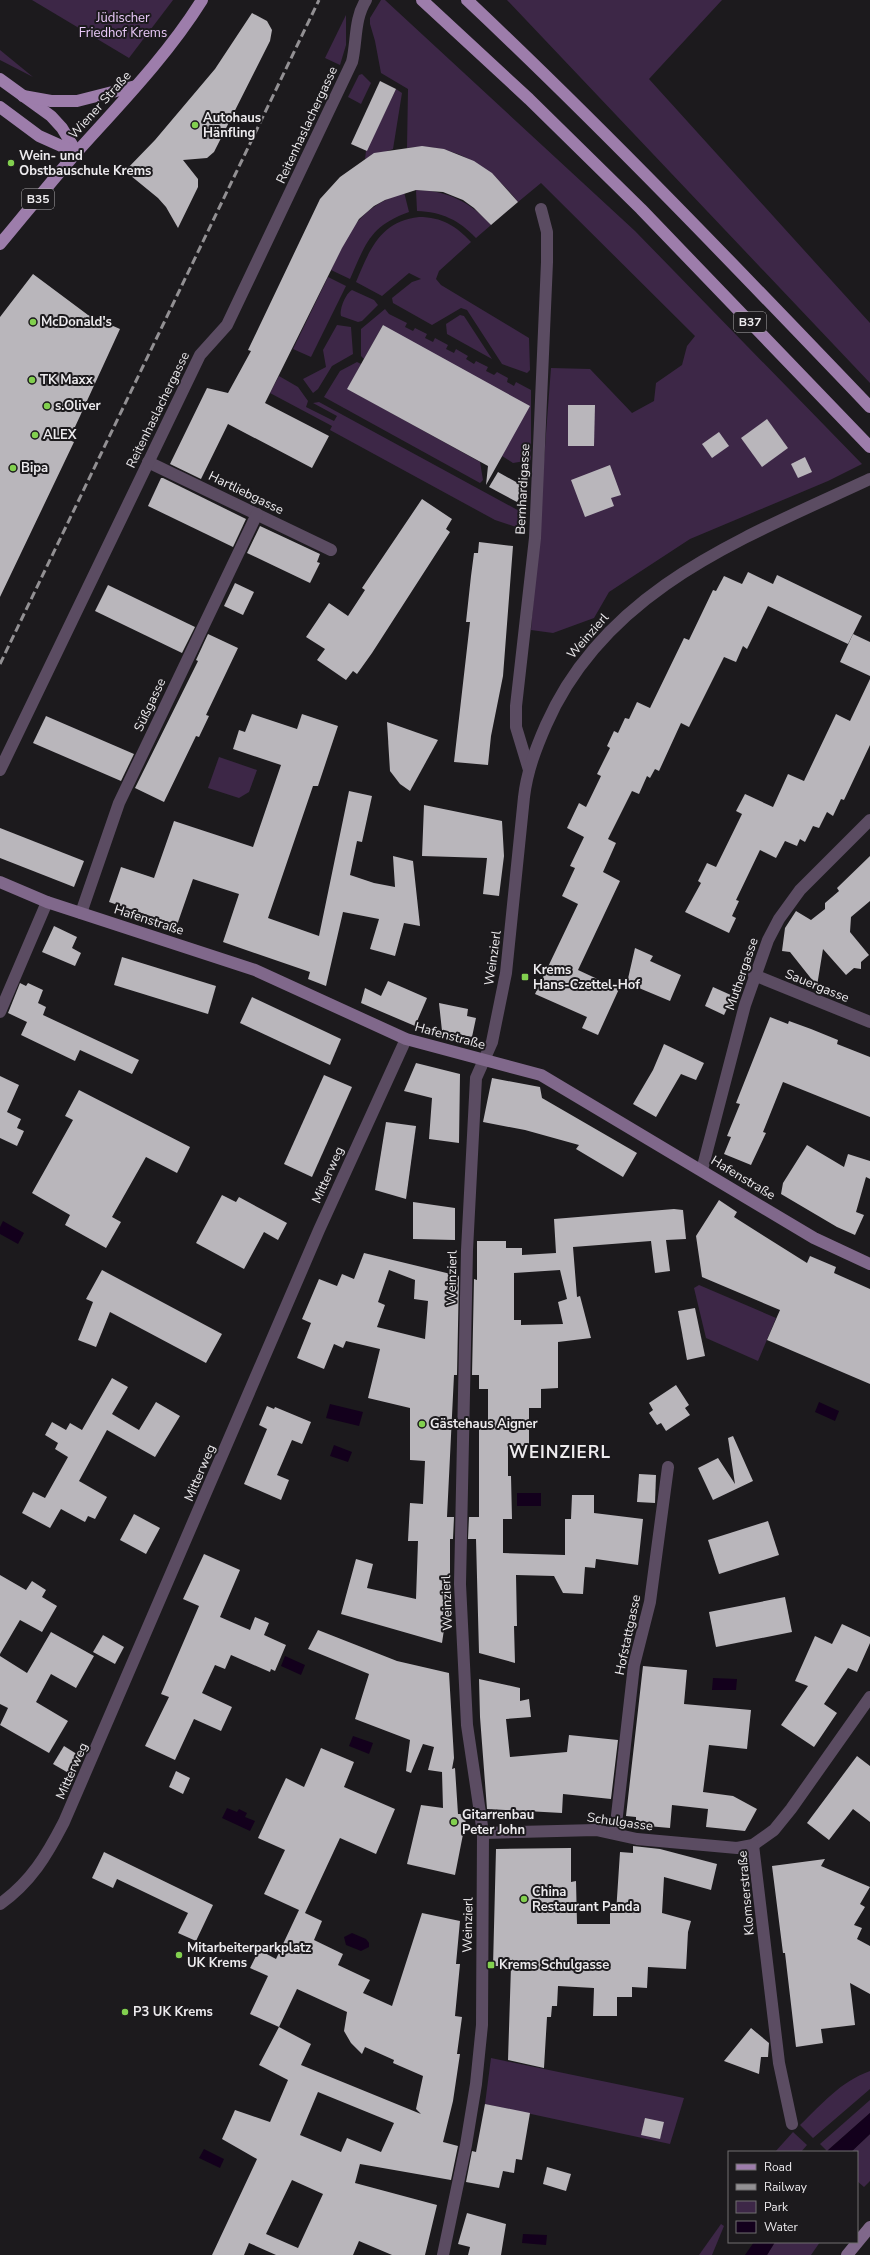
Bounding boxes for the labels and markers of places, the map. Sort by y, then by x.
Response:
place label: Autohaus Hänfling [203,109,261,142]
marker: Autohaus Hänfling [190,120,200,130]
place label: Wein- und Obstbauschule Krems [19,147,151,180]
marker: Wein- und Obstbauschule Krems [6,158,16,168]
place label: McDonald's [41,313,112,331]
marker: McDonald's [28,317,38,327]
place label: TK Maxx [40,371,94,389]
marker: TK Maxx [27,375,37,385]
place label: s.Oliver [55,397,101,415]
marker: s.Oliver [42,401,52,411]
place label: ALEX [43,426,77,444]
marker: ALEX [30,430,40,440]
place label: Bipa [21,459,48,477]
marker: Bipa [8,463,18,473]
place label: Krems Hans-Czettel-Hof [533,961,640,994]
marker: Krems Hans-Czettel-Hof [520,972,530,982]
place label: Gästehaus Aigner [430,1415,539,1433]
marker: Gästehaus Aigner [417,1419,427,1429]
place label: Gitarrenbau Peter John [462,1806,534,1839]
marker: Gitarrenbau Peter John [449,1817,459,1827]
place label: China Restaurant Panda [532,1883,640,1916]
marker: China Restaurant Panda [519,1894,529,1904]
place label: Mitarbeiterparkplatz UK Krems [187,1939,311,1972]
marker: Mitarbeiterparkplatz UK Krems [174,1950,184,1960]
place label: Krems Schulgasse [499,1956,609,1974]
marker: Krems Schulgasse [486,1960,496,1970]
place label: P3 UK Krems [133,2003,213,2021]
marker: P3 UK Krems [120,2007,130,2017]

